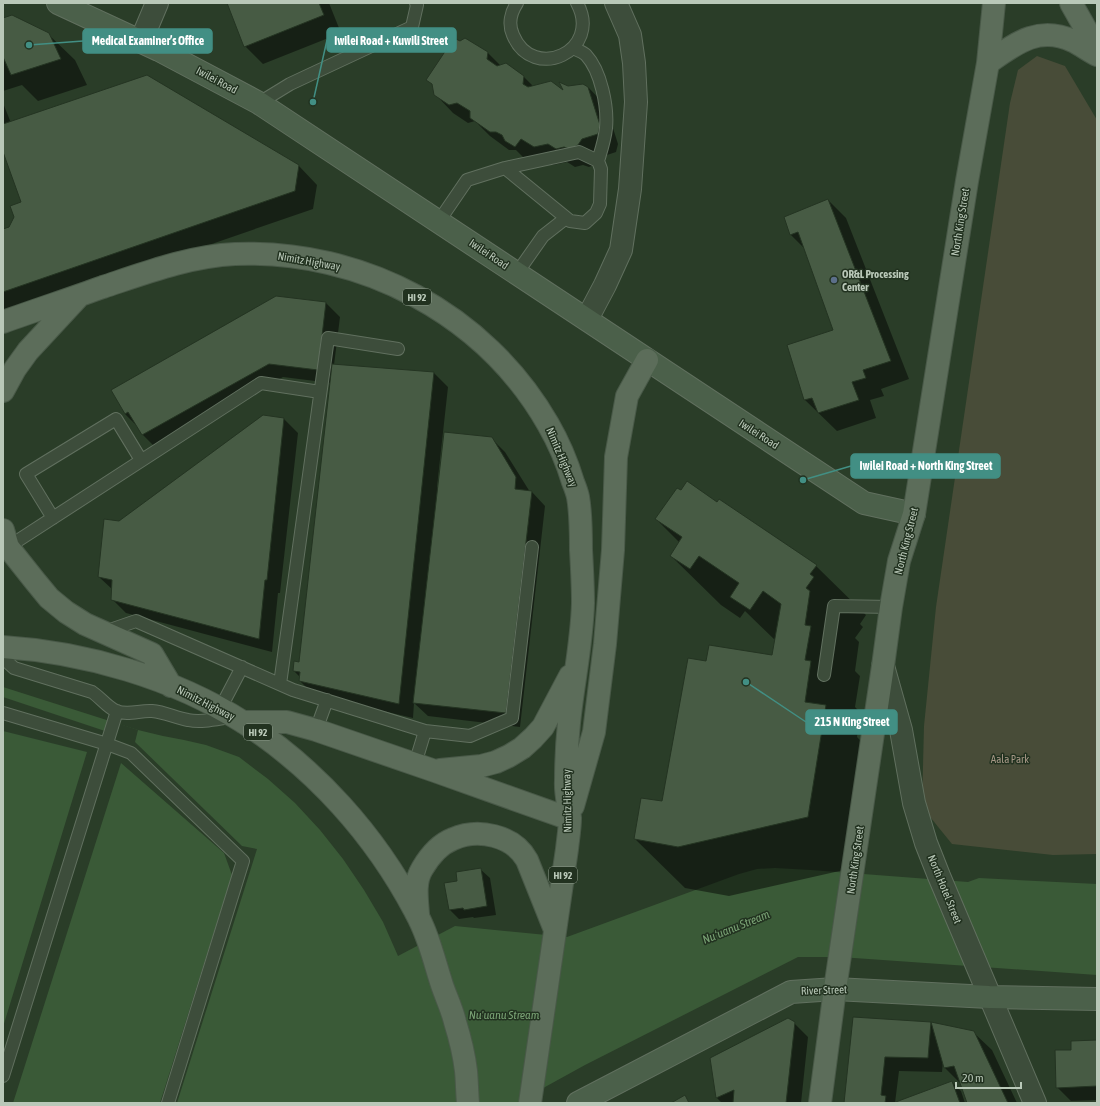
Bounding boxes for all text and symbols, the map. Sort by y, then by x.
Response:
callout: Iwilei Road + Kuwili Street [327,28,456,52]
callout: Medical Examiner’s Office [83,29,212,53]
text: Medical Examiner’s Office [92,34,205,48]
text: Iwilei Road + Kuwili Street [334,34,448,48]
street label: Iwilei Road [194,64,240,96]
street label: North King Street [949,187,971,257]
street label: Iwilei Road [467,237,511,271]
street label: Nimitz Highway [277,250,342,272]
place label: OR&L Processing Center [842,268,909,293]
marker: OR&L Processing Center [829,275,839,285]
road number: HI 92 [403,289,431,305]
street label: Iwilei Road [737,417,781,451]
street label: Nimitz Highway [544,426,580,489]
callout: Iwilei Road + North King Street [851,454,1000,478]
text: Iwilei Road + North King Street [860,459,993,473]
street label: North King Street [892,506,920,576]
street label: Nimitz Highway [175,683,237,723]
callout: 215 N King Street [806,710,897,734]
text: 215 N King Street [815,715,890,729]
road number: HI 92 [244,724,272,740]
park label: Aala Park [991,753,1029,765]
street label: Nimitz Highway [560,769,574,833]
street label: North King Street [844,825,866,895]
street label: North Hotel Street [926,853,964,925]
road number: HI 92 [549,867,577,883]
water label: Nuʻuanu Stream [700,907,772,947]
street label: River Street [801,983,847,997]
water label: Nu'uanu Stream [469,1008,540,1022]
scale bar [956,1064,1021,1090]
text: 20 m [962,1071,984,1085]

